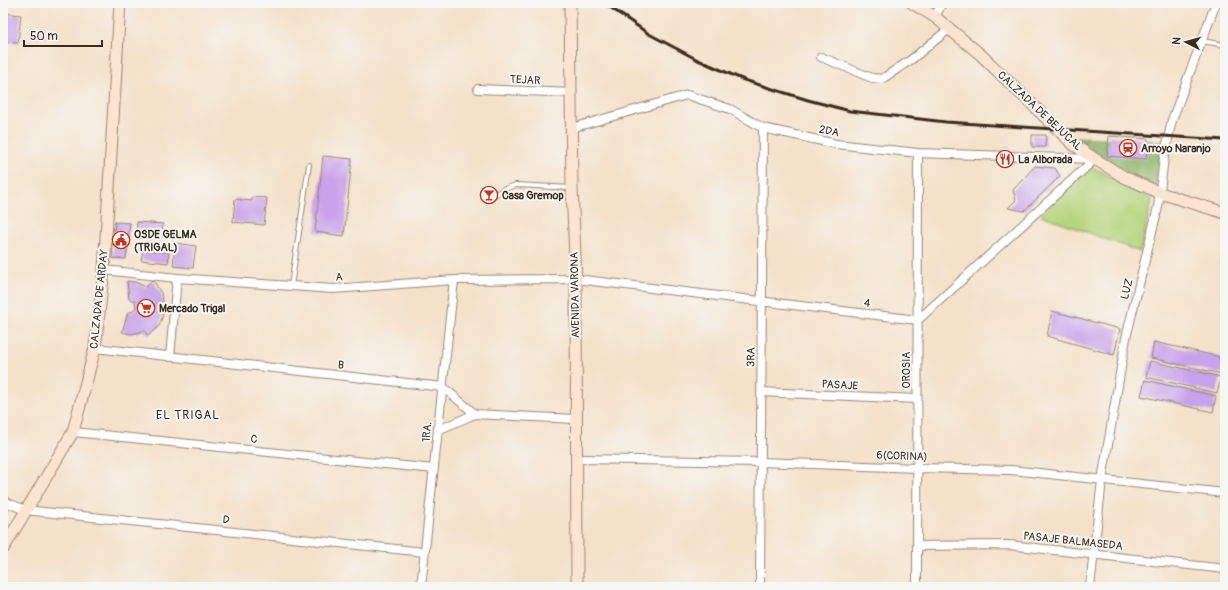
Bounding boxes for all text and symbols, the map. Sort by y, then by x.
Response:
scale bar [24,22,102,48]
north arrow [1166,22,1206,62]
text: 50 m [30,29,58,44]
text: N [1170,36,1183,45]
street label: CALZADA DE BEJUCAL [995,68,1085,154]
street label: TEJAR [509,73,541,87]
street label: 2DA [818,123,840,139]
station icon: Arroyo Naranjo [1118,138,1138,158]
place label: Arroyo Naranjo [1141,142,1211,155]
restaurant icon: La Alborada [995,149,1015,169]
place label: La Alborada [1018,153,1072,166]
bar icon: Casa Gremop [479,185,499,205]
place label: Casa Gremop [502,189,564,202]
place label: OSDE GELMA (TRIGAL) [134,228,198,254]
public building icon: OSDE GELMA (TRIGAL) [111,230,131,250]
street label: CALZADA DE ARDAY [87,248,111,349]
street label: AVENIDA VARONA [568,252,582,338]
street label: A [335,270,343,284]
street label: LUZ [1118,277,1136,301]
street label: 4 [863,296,872,310]
supermarket icon: Mercado Trigal [136,298,156,318]
place label: Mercado Trigal [159,302,226,315]
street label: 3RA [744,347,758,367]
street label: OROSIA [900,352,913,389]
street label: B [337,358,345,372]
street label: PASAJE [821,378,859,392]
district label: EL TRIGAL [156,408,220,423]
street label: 1RA. [419,421,435,443]
street label: C [250,432,258,446]
street label: 6(CORINA) [876,449,928,463]
street label: D [222,513,230,527]
street label: PASAJE BALMASEDA [1023,529,1123,553]

